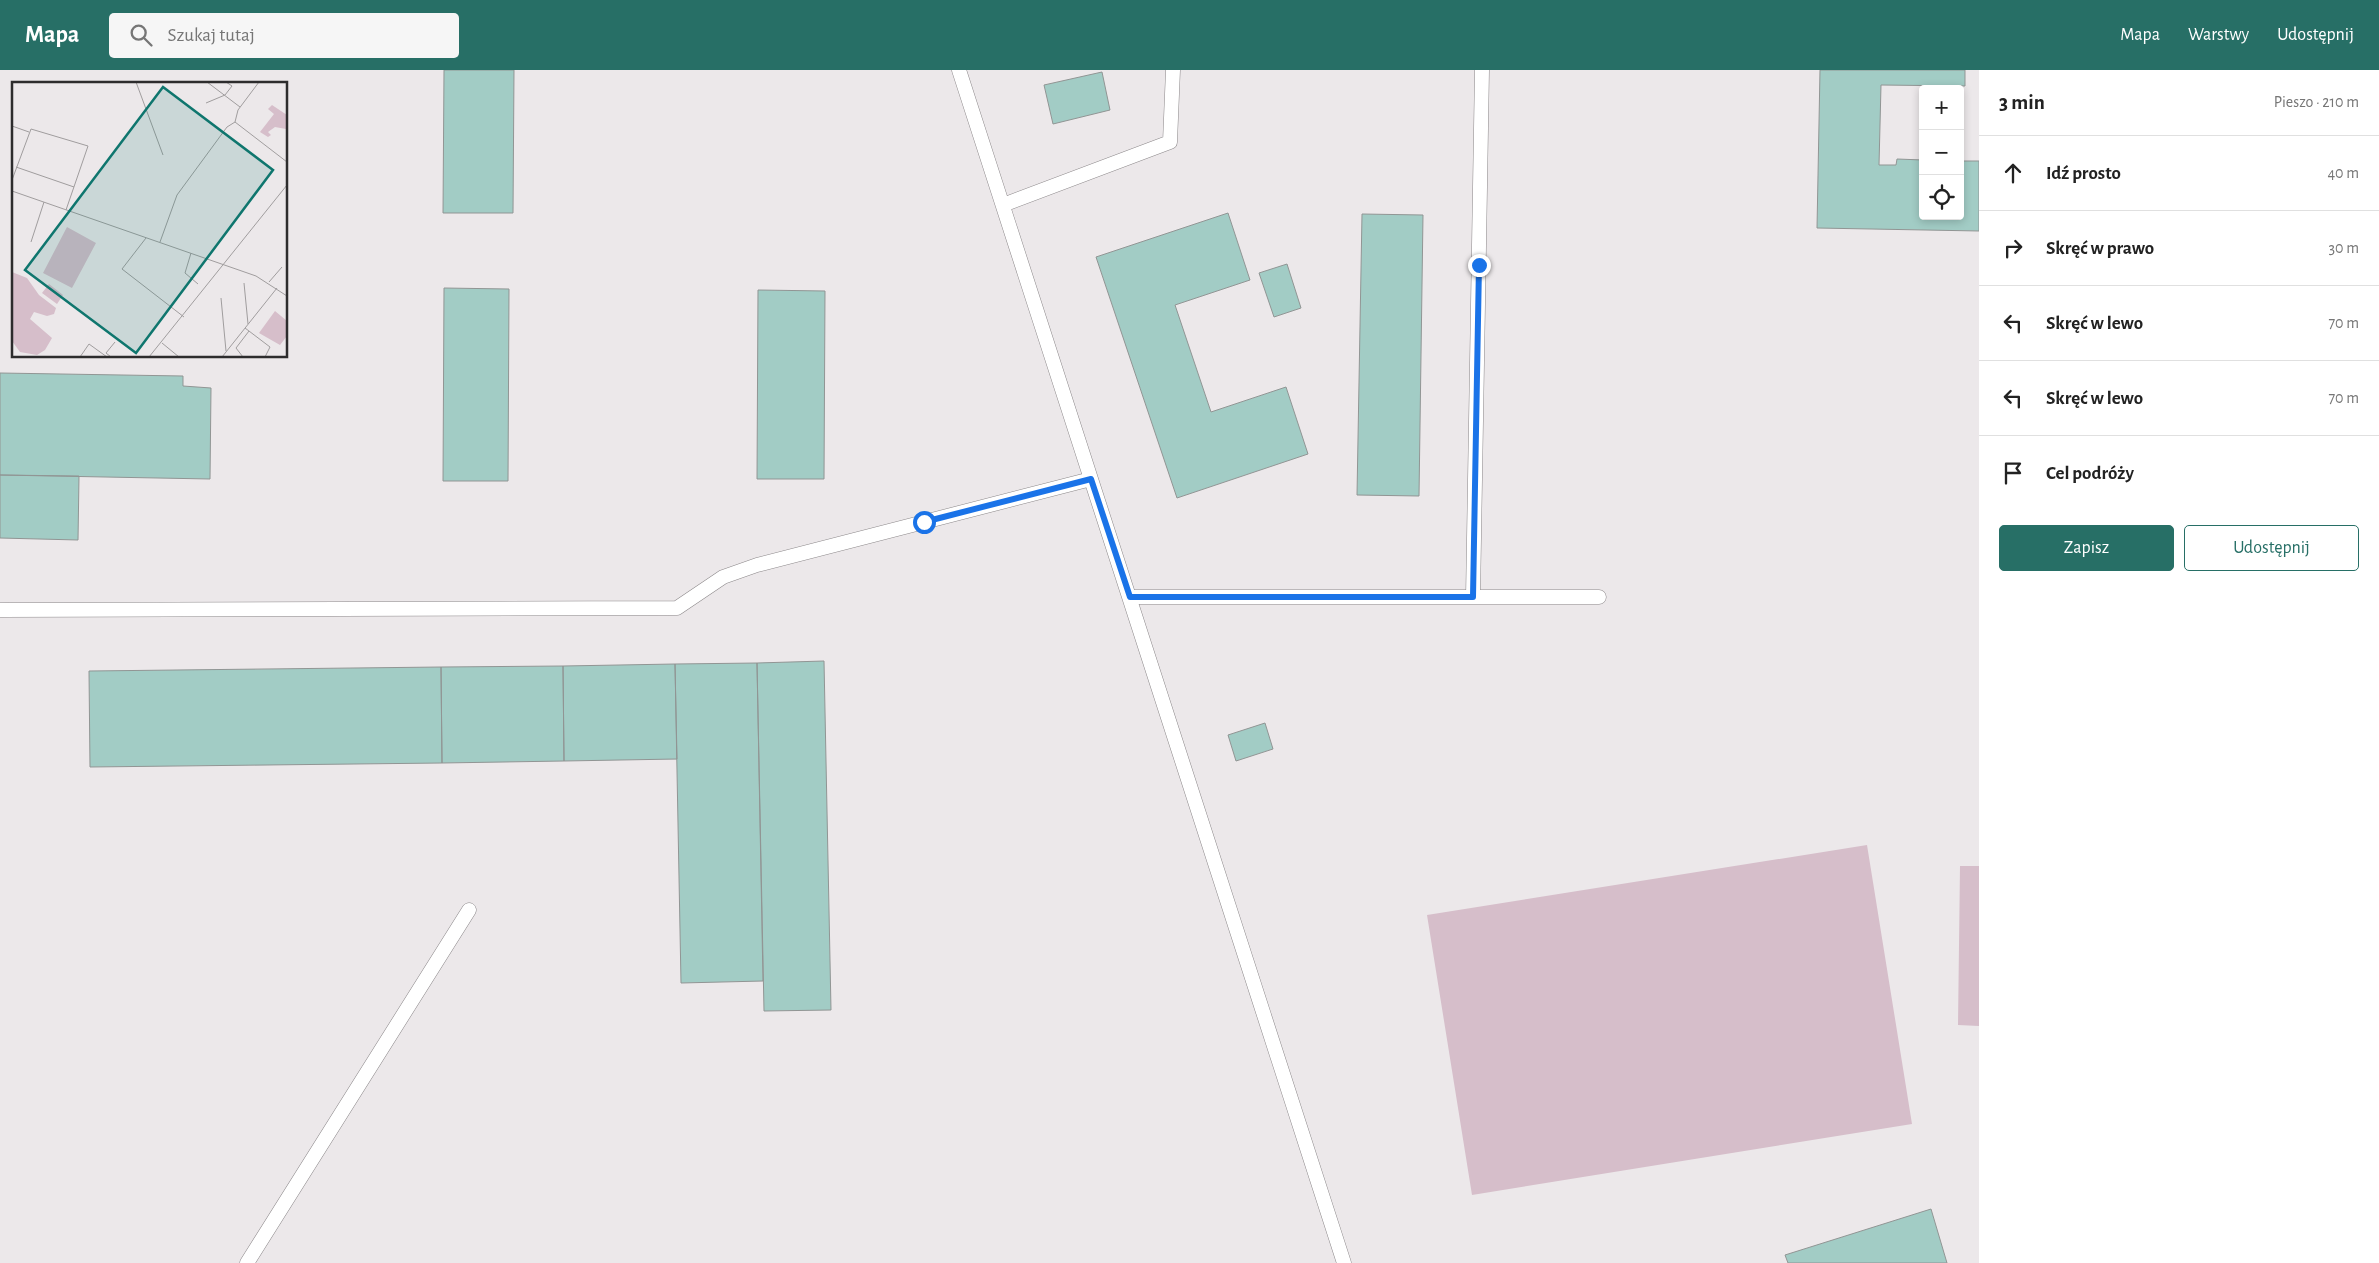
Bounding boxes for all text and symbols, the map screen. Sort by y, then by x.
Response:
search box [109,13,459,58]
icon: search [127,21,155,49]
text: Mapa [25,23,79,47]
text: Szukaj tutaj [167,26,255,45]
text: Mapa [2120,26,2160,44]
text: Warstwy [2188,26,2249,44]
text: Udostępnij [2277,26,2354,44]
inset map [12,82,288,358]
map controls [1919,85,1964,220]
button: + [1919,85,1964,130]
text: 3 min [1999,92,2045,113]
text: Pieszo · 210 m [2274,94,2359,110]
button: − [1919,130,1964,175]
icon: ahead [1999,159,2027,187]
text: Idź prosto [2046,164,2121,183]
text: 40 m [2327,165,2359,181]
button: locate [1919,175,1964,220]
icon: right [1999,234,2027,262]
text: Skręć w prawo [2046,239,2154,258]
text: 30 m [2329,240,2359,256]
route end [1468,254,1491,277]
icon: left [1999,309,2027,337]
text: Skręć w lewo [2046,314,2143,333]
text: 70 m [2328,315,2359,331]
icon: left [1999,384,2027,412]
text: Skręć w lewo [2046,389,2143,408]
text: 70 m [2328,390,2359,406]
icon: arrive [1999,459,2027,487]
text: Cel podróży [2046,464,2134,483]
route start [913,511,936,534]
button: Zapisz [1999,525,2174,571]
button: Udostępnij [2184,525,2359,571]

